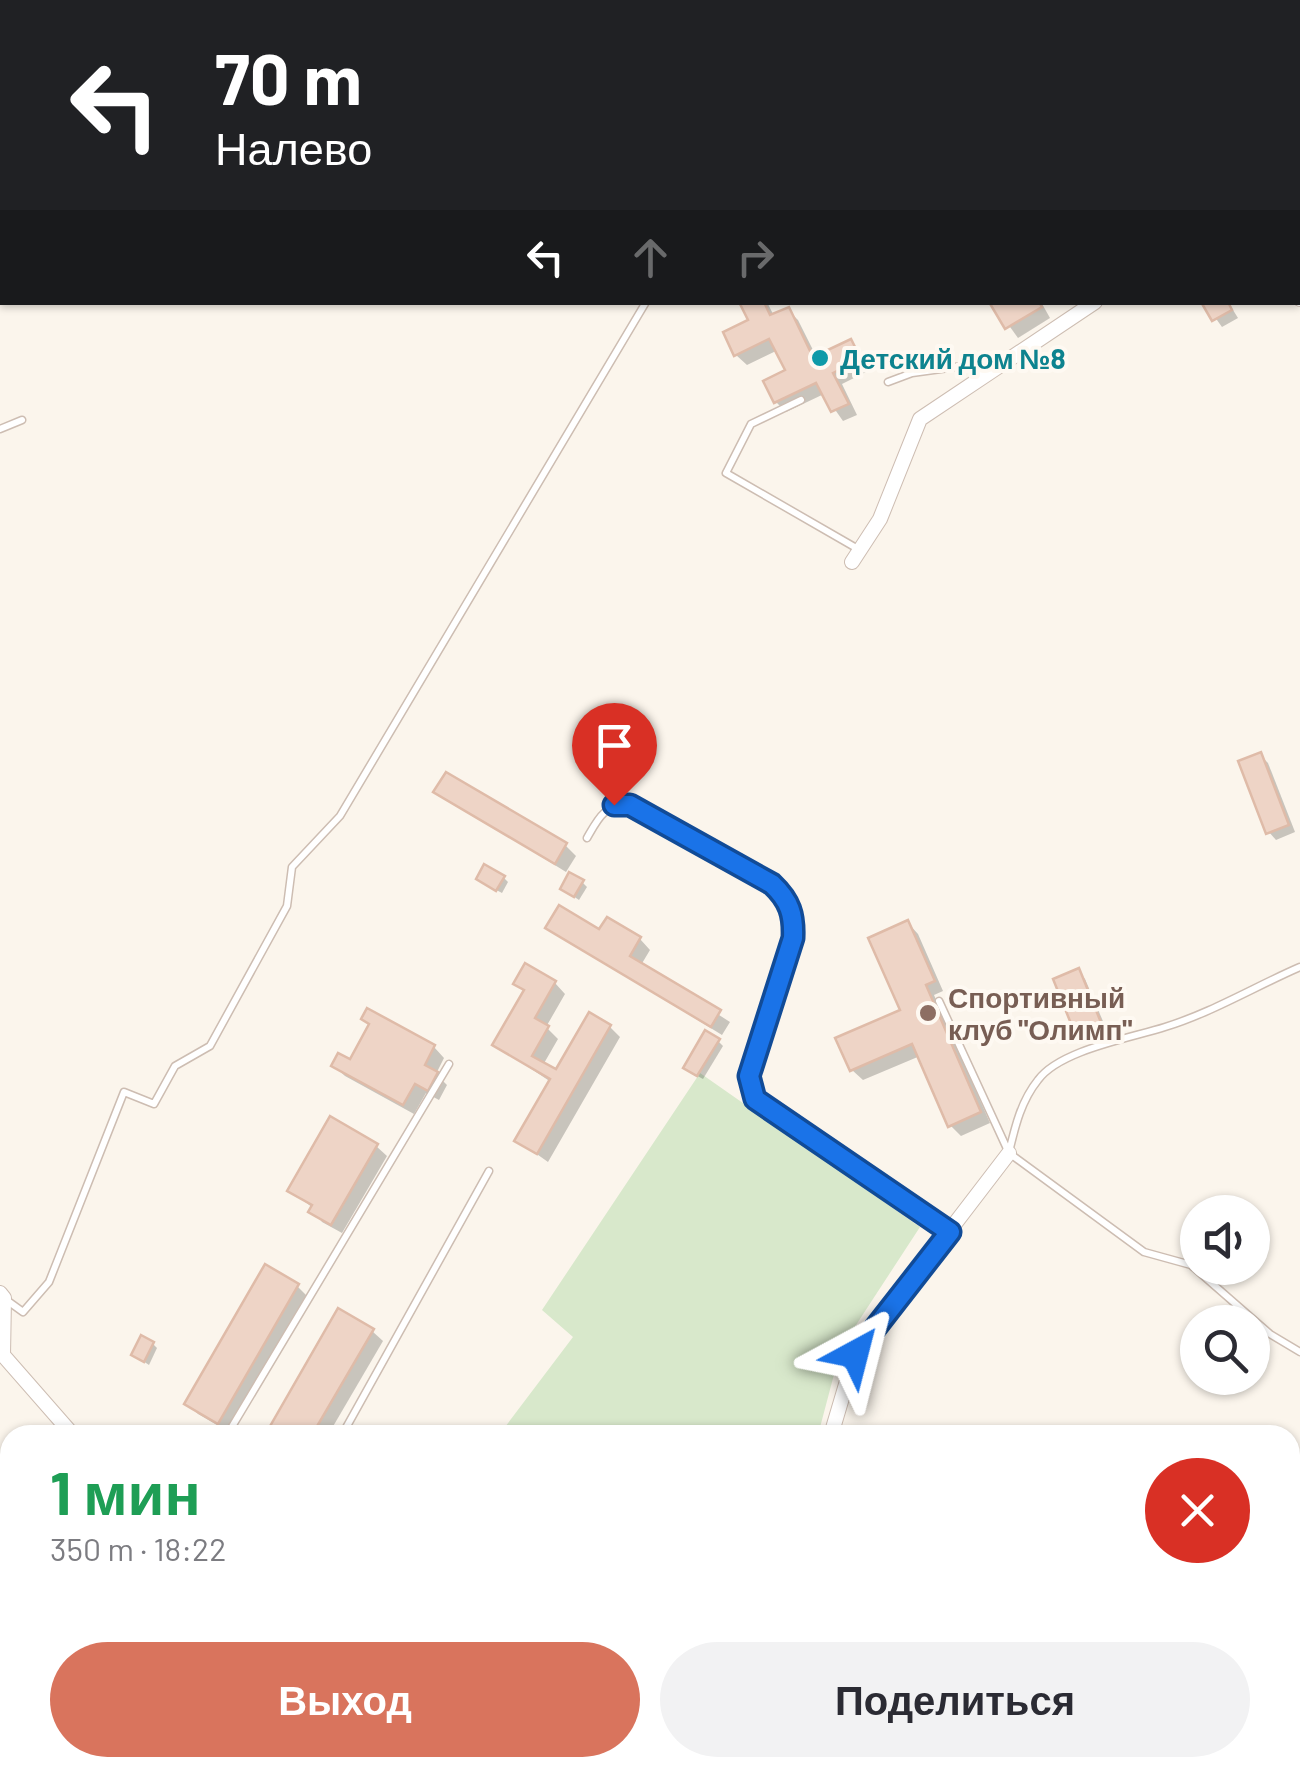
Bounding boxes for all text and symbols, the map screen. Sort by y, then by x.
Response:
text: 70 m [215,35,362,119]
icon: left [50,40,180,170]
text: Налево [215,120,372,174]
icon: left [518,230,573,285]
icon: ahead [623,230,678,285]
icon: right [728,230,783,285]
place label: Детский дом №8 [840,341,1066,375]
marker: Детский дом №8 [809,347,831,369]
pin [572,703,657,806]
icon: arrive [587,718,642,773]
place label: Спортивный клуб "Олимп" [948,980,1132,1046]
marker: Спортивный клуб "Олимп" [917,1002,939,1024]
map controls [1180,1195,1270,1395]
button: sound [1180,1195,1270,1285]
position arrow [803,1302,907,1406]
button: search [1180,1305,1270,1395]
text: 1 мин [50,1455,201,1527]
button: close [1145,1458,1250,1563]
text: 350 m · 18:22 [50,1529,226,1567]
button: Выход [50,1642,640,1757]
button: Поделиться [660,1642,1250,1757]

